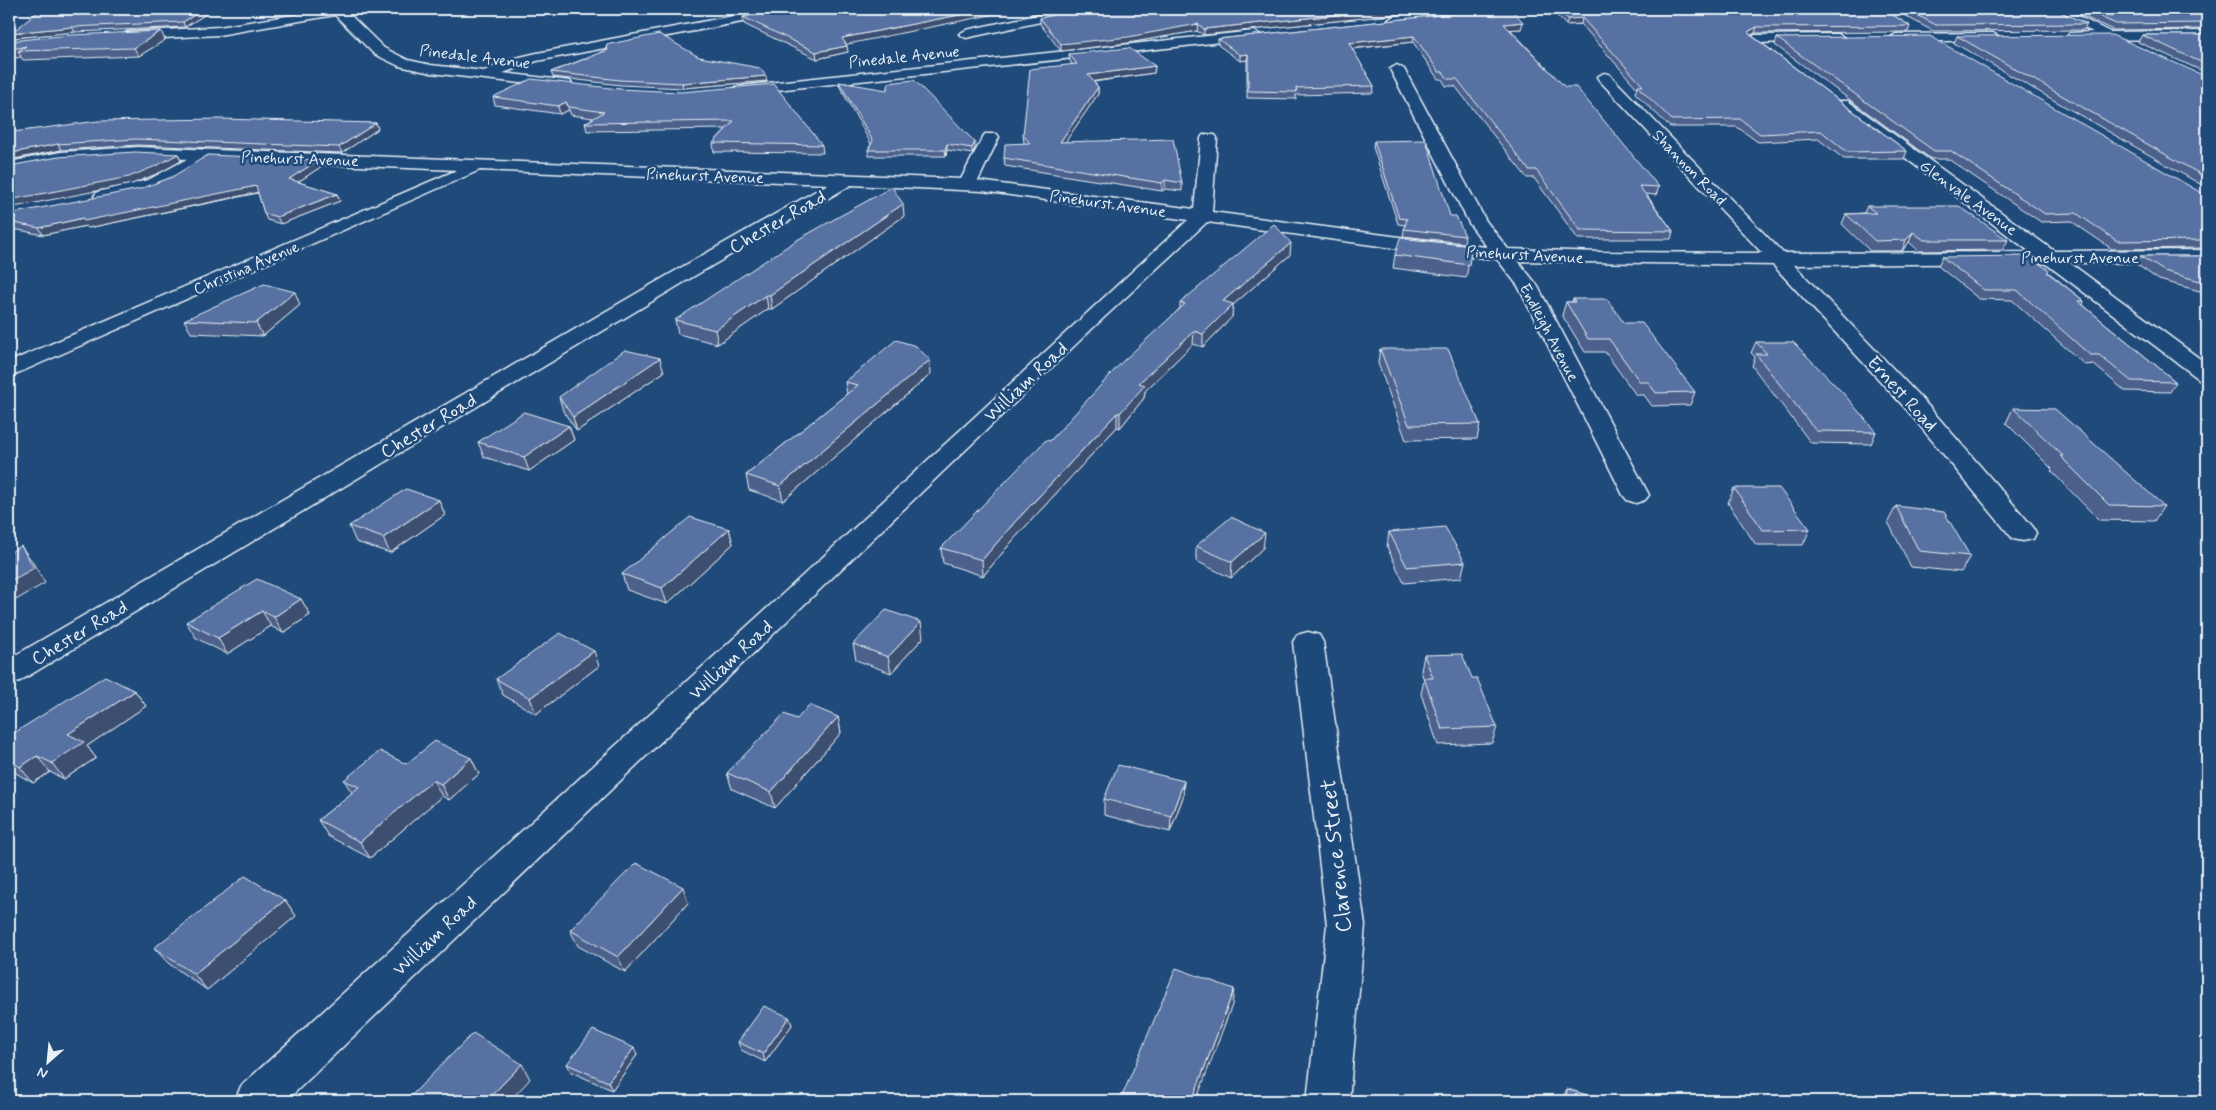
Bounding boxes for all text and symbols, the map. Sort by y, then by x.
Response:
street label: Pinedale Avenue [418,40,531,75]
street label: Pinedale Avenue [848,41,961,74]
street label: Shannon Road [1647,125,1731,211]
street label: Pinehurst Avenue [241,147,359,172]
street label: Glenvale Avenue [1915,156,2021,241]
street label: Pinehurst Avenue [646,164,764,189]
street label: Chester Road [725,184,831,260]
street label: Pinehurst Avenue [1048,186,1168,223]
street label: Christina Avenue [190,236,303,300]
street label: Pinehurst Avenue [1466,242,1584,269]
street label: Pinehurst Avenue [2021,248,2139,269]
street label: Endleigh Avenue [1514,280,1583,386]
street label: William Road [978,336,1074,428]
street label: Ernest Road [1861,351,1943,437]
street label: Chester Road [376,388,482,465]
street label: Chester Road [27,595,133,672]
street label: William Road [683,614,779,706]
street label: Clarence Street [1315,778,1359,934]
street label: William Road [387,890,483,982]
north arrow [22,1038,72,1088]
text: N [34,1063,51,1083]

